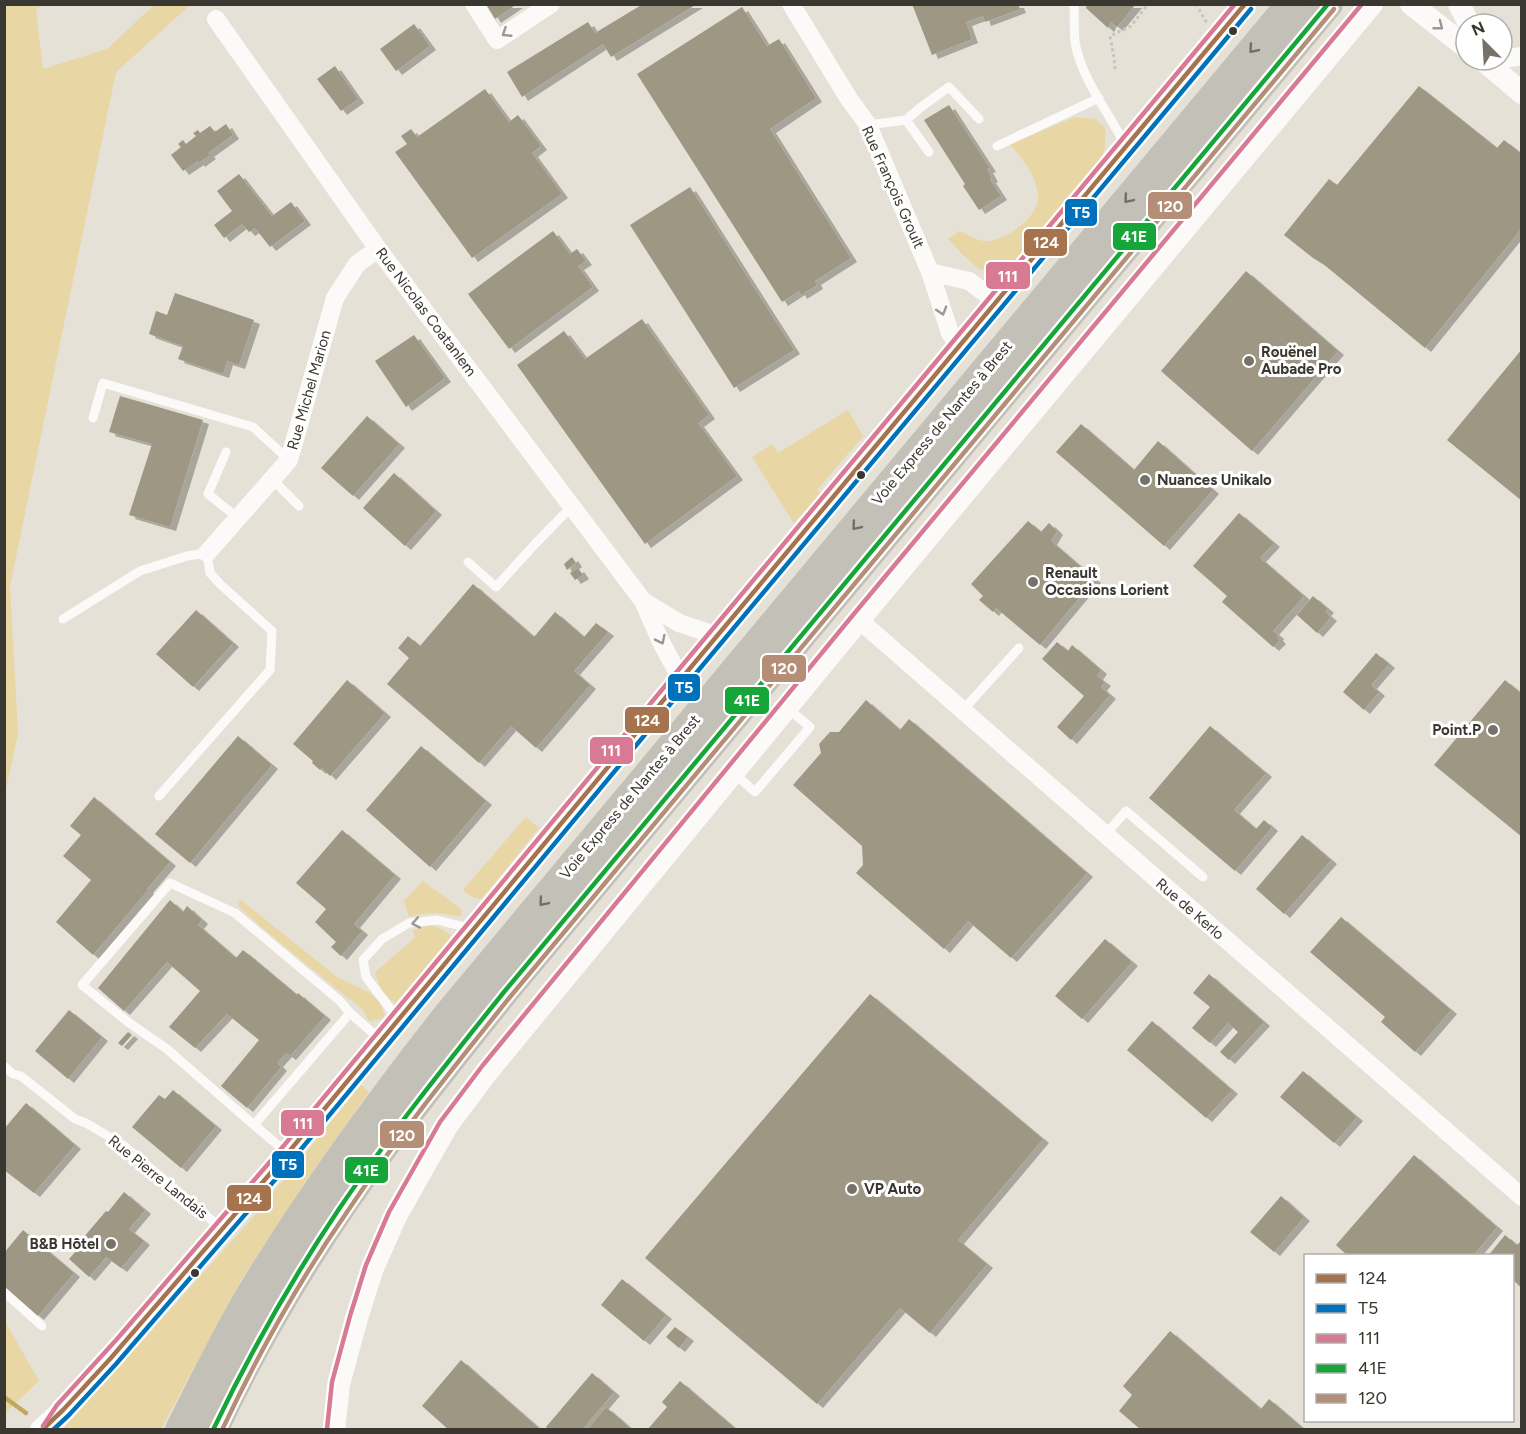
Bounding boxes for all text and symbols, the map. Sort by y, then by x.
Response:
north arrow [1454,12,1514,72]
one-way arrow [1432,18,1443,29]
text: N [1469,18,1488,40]
unlabelled marker [1227,25,1239,37]
one-way arrow [502,26,513,37]
one-way arrow [1250,42,1261,53]
street label: Rue François Groult [858,123,928,251]
line badge: 120 [1147,191,1193,220]
one-way arrow [1125,192,1136,203]
text: 120 [1157,197,1183,216]
line badge: T5 [1064,198,1098,227]
text: T5 [1072,203,1090,222]
line badge: 41E [1112,222,1157,251]
text: 41E [1121,227,1147,246]
line badge: 124 [1023,228,1068,257]
text: 124 [1033,233,1059,252]
street label: Rue Nicolas Coatanlem [372,244,480,380]
line badge: 111 [985,261,1031,290]
text: 111 [998,267,1018,286]
one-way arrow [935,305,948,316]
street label: Rue Michel Marion [283,328,335,452]
street label: Voie Express de Nantes à Brest [868,337,1016,509]
place label: Rouënel Aubade Pro [1261,343,1342,378]
marker: Rouënel Aubade Pro [1242,354,1256,368]
unlabelled marker [855,469,867,481]
place label: Nuances Unikalo [1157,471,1272,489]
marker: Nuances Unikalo [1138,473,1152,487]
one-way arrow [852,519,863,530]
place label: Renault Occasions Lorient [1045,564,1169,599]
marker: Renault Occasions Lorient [1026,575,1040,589]
one-way arrow [653,634,665,645]
line badge: 120 [761,654,807,683]
text: 120 [771,659,797,678]
line badge: T5 [667,673,701,702]
text: T5 [675,678,693,697]
line badge: 41E [724,686,770,715]
text: 41E [734,691,760,710]
line badge: 124 [624,706,670,734]
street label: Voie Express de Nantes à Brest [556,711,704,883]
text: 124 [634,711,660,730]
place label: Point.P [1432,721,1481,739]
marker: Point.P [1486,723,1500,737]
line badge: 111 [589,736,634,765]
text: 111 [601,741,621,760]
street label: Rue de Kerlo [1152,874,1228,944]
one-way arrow [539,895,550,906]
one-way arrow [411,916,421,929]
line badge: 111 [280,1109,325,1137]
text: 111 [293,1114,313,1133]
line badge: 120 [379,1120,425,1149]
text: 120 [389,1126,415,1145]
street label: Rue Pierre Landais [105,1131,211,1223]
line badge: T5 [271,1150,305,1179]
text: T5 [279,1155,297,1174]
line badge: 41E [344,1156,389,1184]
text: 41E [353,1161,379,1180]
place label: VP Auto [864,1180,922,1198]
marker: VP Auto [845,1182,859,1196]
line badge: 124 [226,1184,272,1212]
text: 124 [236,1189,262,1208]
place label: B&B Hôtel [30,1235,99,1253]
marker: B&B Hôtel [104,1237,118,1251]
legend [1304,1254,1514,1422]
unlabelled marker [189,1267,201,1279]
text: 124 [1358,1267,1387,1289]
text: T5 [1358,1297,1378,1319]
text: 111 [1358,1327,1380,1349]
text: 41E [1358,1357,1387,1379]
text: 120 [1358,1387,1387,1409]

